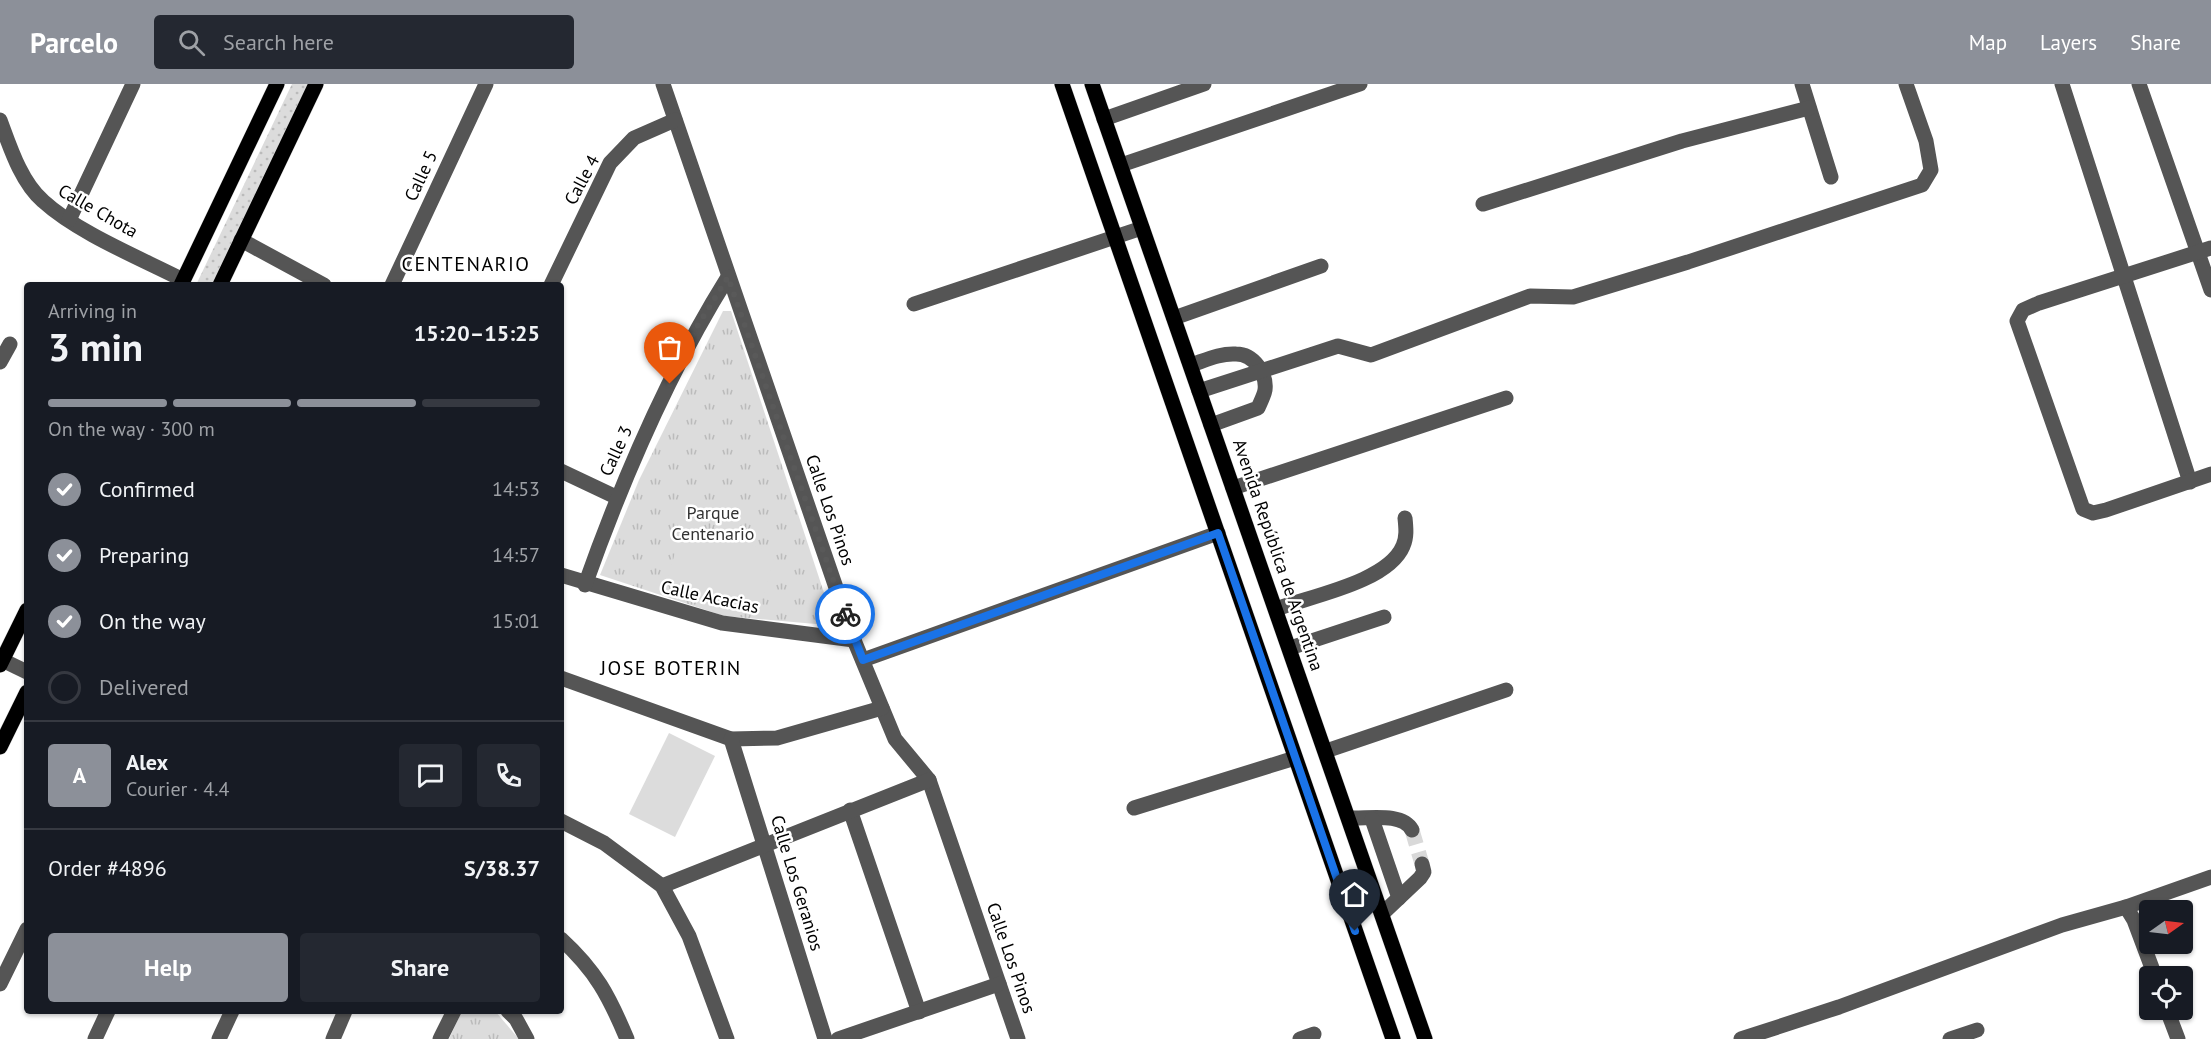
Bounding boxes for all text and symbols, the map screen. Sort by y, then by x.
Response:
search box [154,15,574,69]
text: Parcelo [30,24,118,61]
icon: search [175,26,208,59]
text: Search here [223,28,334,56]
text: Map [1969,29,2007,56]
text: Layers [2040,29,2097,56]
text: Share [2130,29,2181,56]
street label: Calle 5 [399,147,442,205]
street label: Calle 4 [559,151,604,209]
street label: Calle Chota [54,179,142,243]
district label: CENTENARIO [402,251,530,277]
text: Arriving in [48,298,137,324]
text: 15:20–15:25 [414,319,540,347]
text: 3 min [48,321,143,372]
pin [644,322,695,384]
icon: bag [653,331,686,364]
text: On the way · 300 m [48,416,215,442]
street label: Calle 3 [594,422,637,480]
street label: Avenida República de Argentina [1228,436,1329,674]
street label: Calle Los Pinos [801,451,860,568]
icon: check [48,473,81,506]
text: Confirmed [99,475,195,503]
text: 14:53 [492,476,540,502]
park label: Parque Centenario [671,501,755,545]
icon: check [48,539,81,572]
text: Preparing [99,541,189,569]
text: 14:57 [492,542,540,568]
street label: Calle Acacias [659,575,761,618]
courier [815,584,875,644]
icon: bike [829,598,862,631]
icon: check [48,605,81,638]
text: On the way [99,607,206,635]
text: 15:01 [492,608,540,634]
district label: JOSE BOTERIN [599,655,742,681]
text: Delivered [99,673,189,701]
button: chat [399,744,462,807]
button: phone [477,744,540,807]
text: Alex [126,748,168,776]
text: A [73,761,86,789]
text: Courier · 4.4 [126,776,229,802]
street label: Calle Los Geranios [766,812,829,954]
text: Order #4896 [48,854,167,882]
text: S/38.37 [464,854,540,882]
pin [1329,869,1380,931]
icon: home [1338,878,1371,911]
street label: Calle Los Pinos [982,899,1041,1016]
north arrow [2139,900,2193,954]
map controls [2139,900,2193,1020]
button: Help [48,933,288,1002]
button: Share [300,933,540,1002]
button: locate [2139,966,2193,1020]

